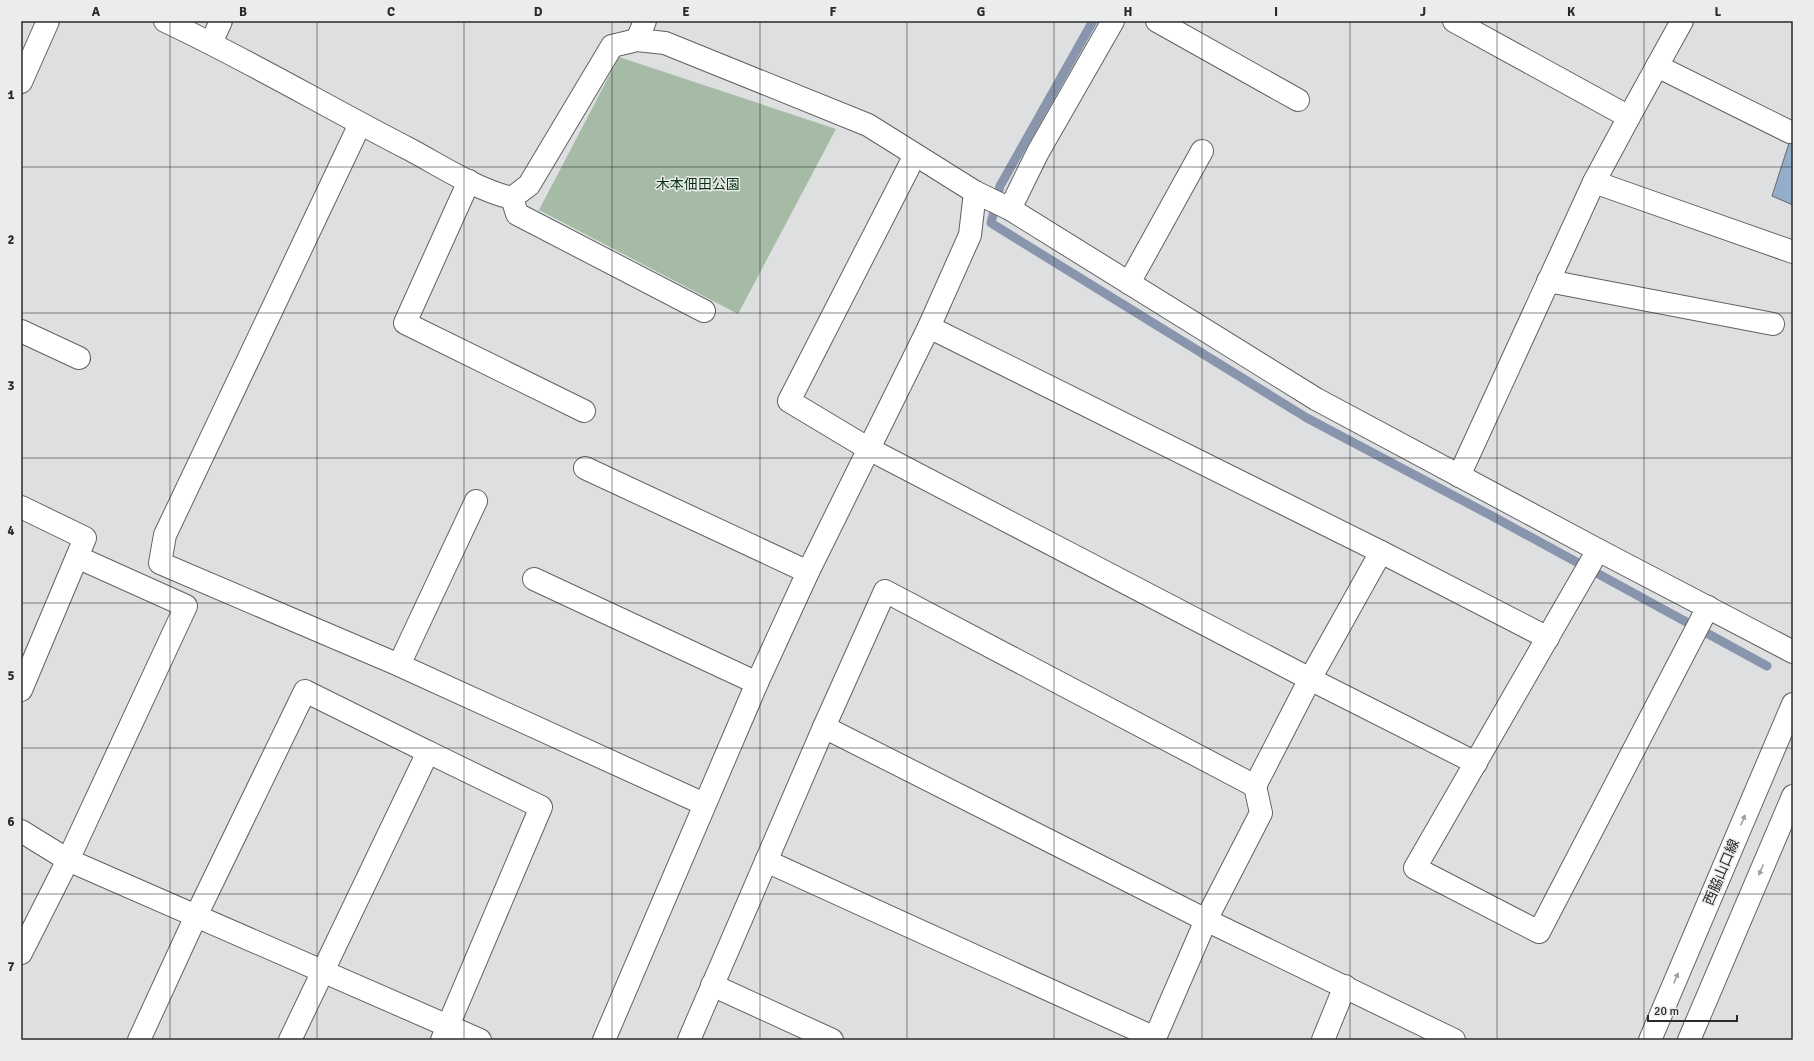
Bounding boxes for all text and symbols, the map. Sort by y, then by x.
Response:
text: A [92,4,101,20]
text: B [239,4,247,20]
text: C [387,4,395,20]
text: D [534,4,543,20]
text: E [682,4,690,20]
text: F [830,4,837,20]
text: G [977,4,985,20]
text: H [1124,4,1132,20]
text: I [1274,4,1278,20]
text: J [1420,4,1426,20]
text: K [1567,4,1575,20]
text: L [1715,4,1722,20]
text: 1 [7,87,15,103]
park label: 木本佃田公園 [656,176,740,193]
text: 2 [7,232,15,248]
text: 3 [7,378,15,394]
text: 4 [7,523,15,539]
text: 5 [7,668,15,684]
text: 6 [7,814,15,830]
one-way arrow [1741,814,1747,826]
street label: 西脇山口線 [1700,837,1743,908]
one-way arrow [1758,865,1764,876]
text: 7 [7,959,15,975]
one-way arrow [1673,973,1679,984]
scale bar [1648,997,1737,1023]
text: 20 m [1654,1004,1679,1019]

